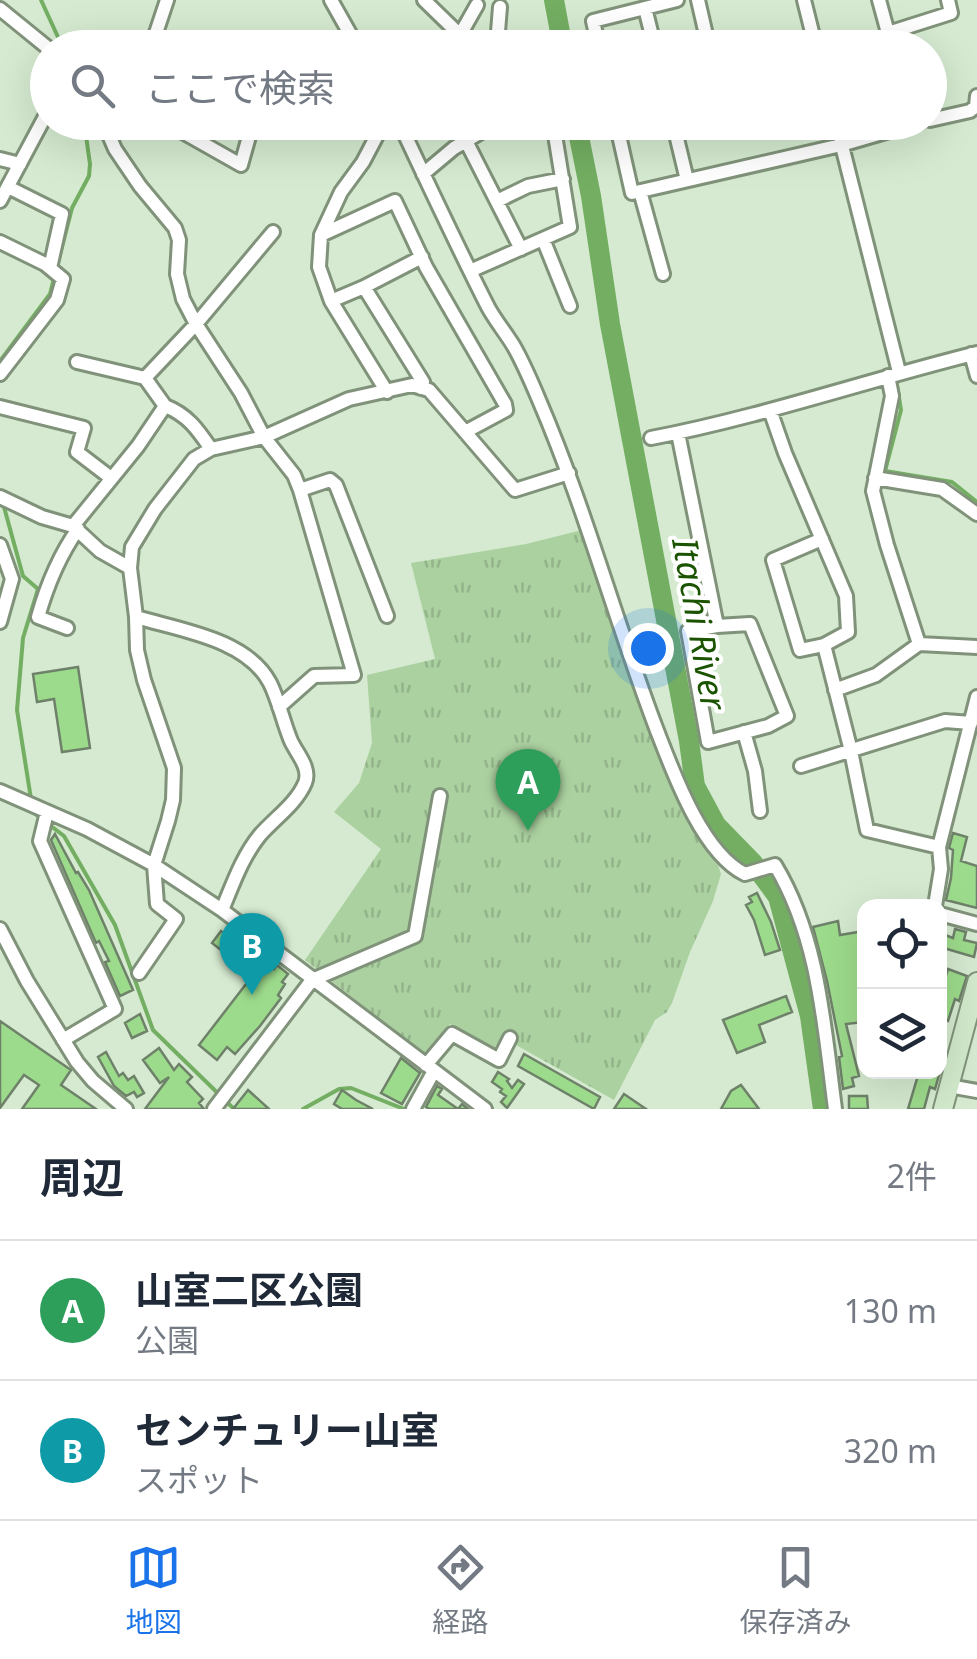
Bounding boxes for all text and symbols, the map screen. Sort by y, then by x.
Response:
search box [30,30,947,140]
icon: search [65,58,120,113]
text: ここで検索 [145,61,335,113]
water label: Itachi River [662,533,739,715]
your location [623,623,674,674]
pin: A [496,748,560,831]
map controls [857,899,947,1079]
button: locate [857,899,947,989]
pin: B [220,912,284,995]
button: layers [857,989,947,1079]
text: 周辺 [40,1148,124,1205]
text: 2件 [887,1154,937,1197]
text: 山室二区公園 [135,1263,363,1315]
text: A [61,1289,84,1332]
text: 130 m [844,1289,937,1332]
text: 公園 [135,1318,199,1361]
text: センチュリー山室 [135,1403,439,1455]
text: B [62,1429,83,1472]
text: 320 m [844,1429,937,1472]
text: スポット [135,1458,263,1501]
tab: 地図 [125,1540,182,1640]
tab: 経路 [432,1540,489,1640]
tab: 保存済み [739,1540,852,1640]

